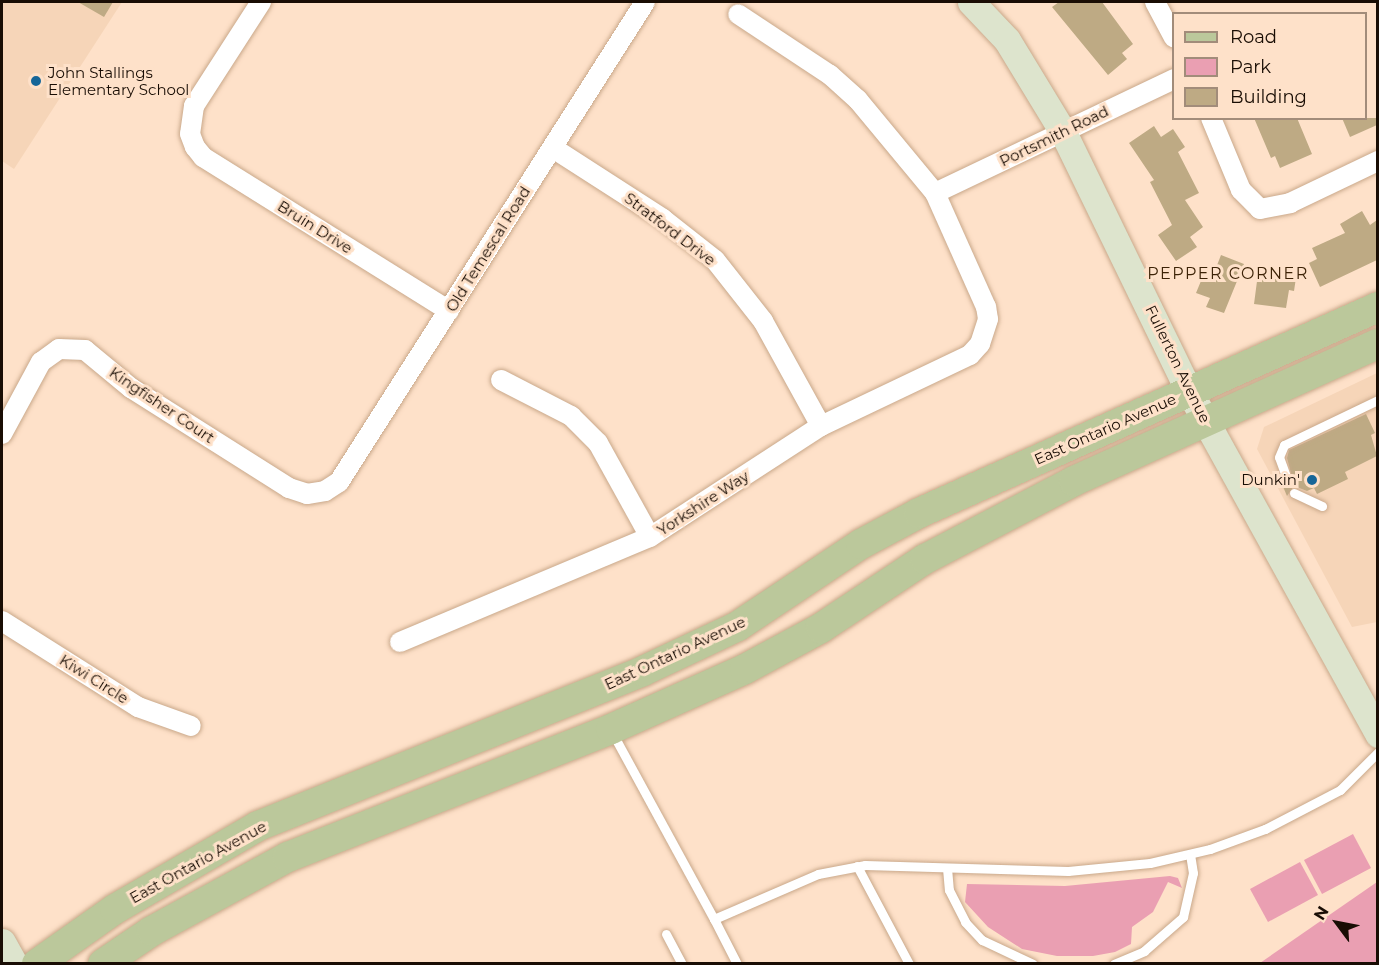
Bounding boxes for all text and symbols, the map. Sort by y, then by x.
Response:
legend [1172,12,1367,120]
text: Road [1230,26,1277,48]
text: Park [1230,56,1271,78]
place label: John Stallings Elementary School [48,63,189,98]
marker: John Stallings Elementary School [29,74,43,88]
text: Building [1230,86,1307,108]
street label: Portsmith Road [997,102,1111,170]
street label: Old Temescal Road [442,183,534,315]
street label: Stratford Drive [621,189,719,269]
street label: Bruin Drive [274,197,356,257]
district label: PEPPER CORNER [1147,264,1309,284]
street label: Fullerton Avenue [1142,302,1214,426]
street label: Kingfisher Court [106,363,218,447]
street label: East Ontario Avenue [1031,390,1179,468]
street label: Yorkshire Way [654,467,752,539]
place label: Dunkin' [1241,471,1300,489]
marker: Dunkin' [1305,473,1319,487]
street label: East Ontario Avenue [602,612,748,694]
street label: Kiwi Circle [56,651,132,707]
street label: East Ontario Avenue [127,817,269,907]
north arrow [1307,893,1367,953]
text: N [1310,903,1333,924]

